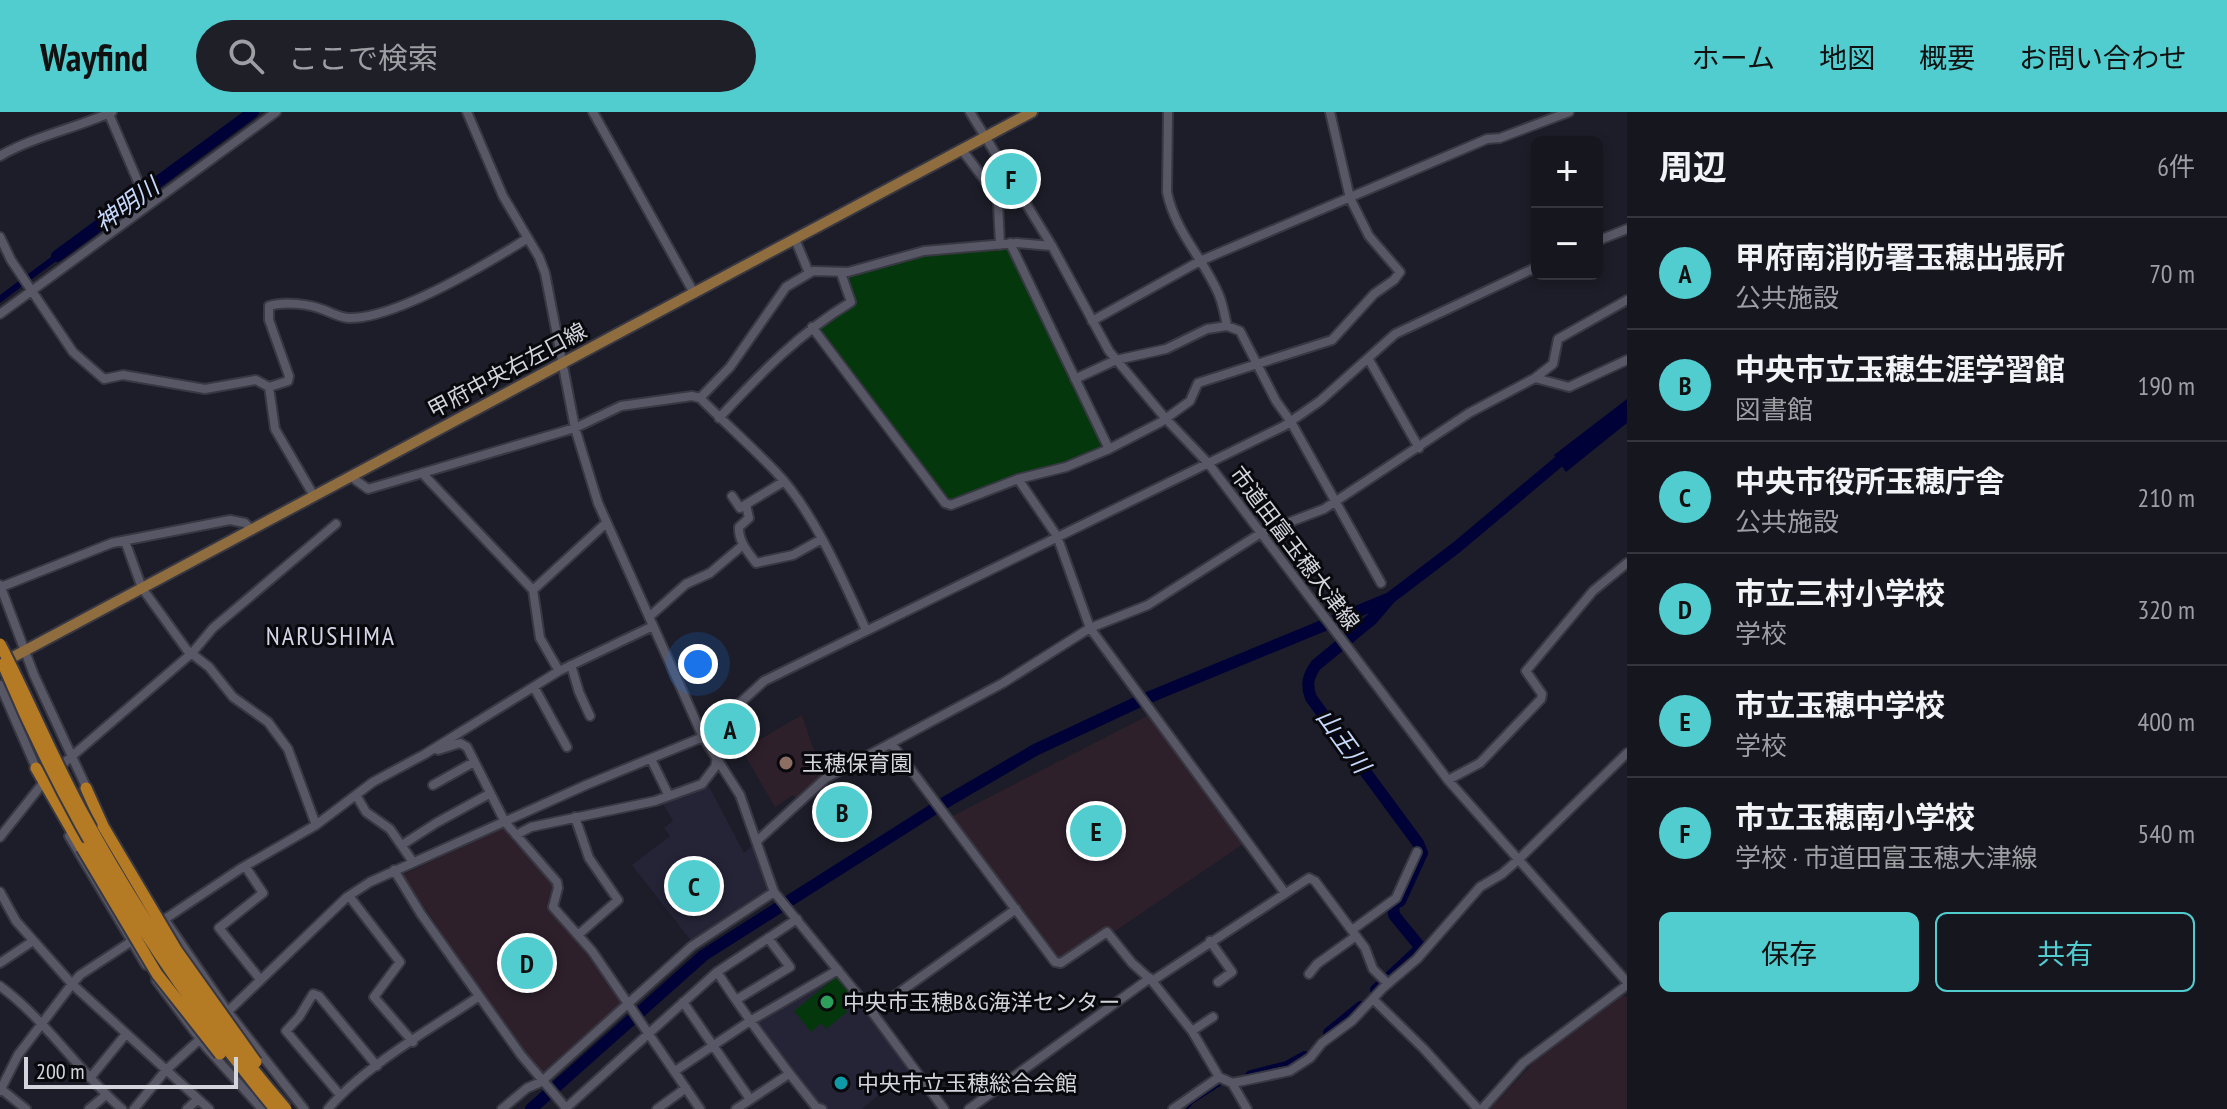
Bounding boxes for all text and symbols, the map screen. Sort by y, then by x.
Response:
search box [196,20,756,92]
text: Wayfind [40,32,148,81]
icon: search [224,34,268,78]
text: ここで検索 [288,38,438,77]
text: ホーム [1692,39,1775,76]
text: 地図 [1819,39,1875,76]
text: 概要 [1919,39,1975,76]
text: お問い合わせ [2019,39,2187,76]
map controls [1531,136,1603,280]
button: + [1531,136,1603,208]
text: 周辺 [1659,144,1727,188]
pin: F [985,149,1037,209]
text: 6件 [2157,150,2195,183]
water label: 神明川 [88,169,167,238]
button: − [1531,208,1603,280]
text: 甲府南消防署玉穂出張所 [1735,237,2065,276]
text: A [1678,257,1692,290]
text: 70 m [2149,257,2195,290]
text: 公共施設 [1735,281,1839,314]
street label: 甲府中央右左口線 [423,316,591,424]
text: 中央市立玉穂生涯学習館 [1735,349,2065,388]
text: B [1679,369,1691,402]
text: 190 m [2137,369,2195,402]
text: 図書館 [1735,393,1813,426]
street label: 市道田富玉穂大津線 [1224,461,1366,635]
text: 中央市役所玉穂庁舎 [1735,461,2005,500]
text: C [1679,481,1691,514]
text: 210 m [2137,481,2195,514]
text: 公共施設 [1735,505,1839,538]
text: 市立三村小学校 [1735,573,1945,612]
text: D [1678,593,1692,626]
text: 320 m [2137,593,2195,626]
text: 学校 [1735,617,1787,650]
district label: NARUSHIMA [266,619,396,652]
your location [678,644,718,684]
text: 市立玉穂中学校 [1735,685,1945,724]
pin: A [704,699,756,759]
water label: 山王川 [1310,702,1379,781]
text: E [1679,705,1691,738]
text: 400 m [2137,705,2195,738]
text: 学校 [1735,729,1787,762]
place label: 玉穂保育園 [802,749,912,777]
marker: 玉穂保育園 [777,754,795,772]
pin: B [816,782,868,842]
text: 市立玉穂南小学校 [1735,797,1975,836]
pin: E [1070,801,1122,861]
text: F [1680,817,1690,850]
text: 540 m [2137,817,2195,850]
text: 学校 · 市道田富玉穂大津線 [1735,841,2038,874]
pin: C [668,856,720,916]
button: 保存 [1659,912,1919,992]
button: 共有 [1935,912,2195,992]
pin: D [501,933,553,993]
place label: 中央市玉穂B&G海洋センター [843,988,1121,1016]
marker: 中央市玉穂B&G海洋センター [818,993,836,1011]
scale bar [24,1053,238,1089]
text: 200 m [36,1057,85,1085]
place label: 中央市立玉穂総合会館 [857,1069,1077,1097]
marker: 中央市立玉穂総合会館 [832,1074,850,1092]

